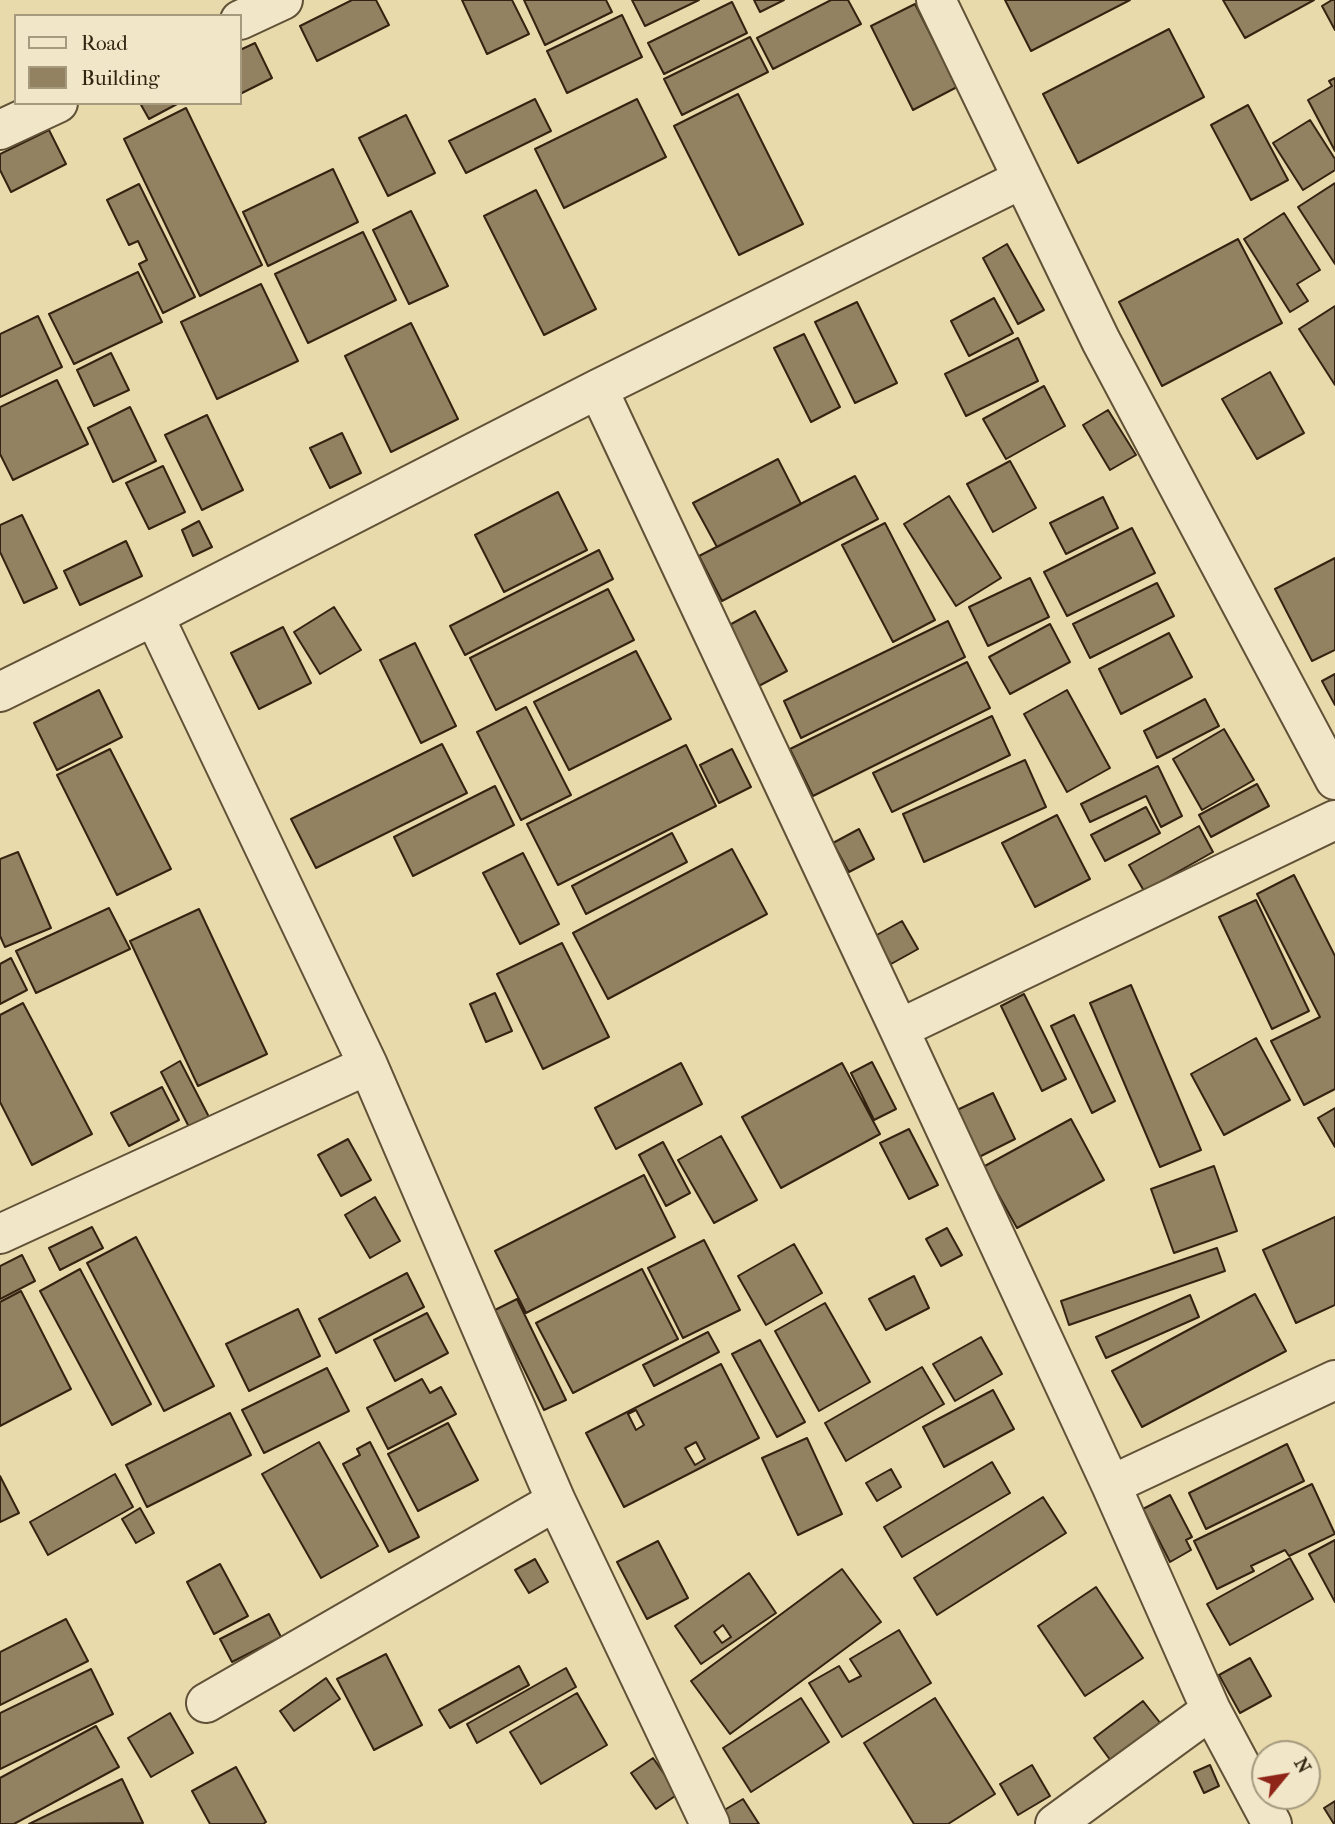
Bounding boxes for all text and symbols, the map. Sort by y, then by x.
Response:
legend [14,14,242,105]
text: Road [81,31,128,55]
text: Building [81,66,159,90]
north arrow [1251,1740,1321,1810]
text: N [1289,1754,1316,1777]

